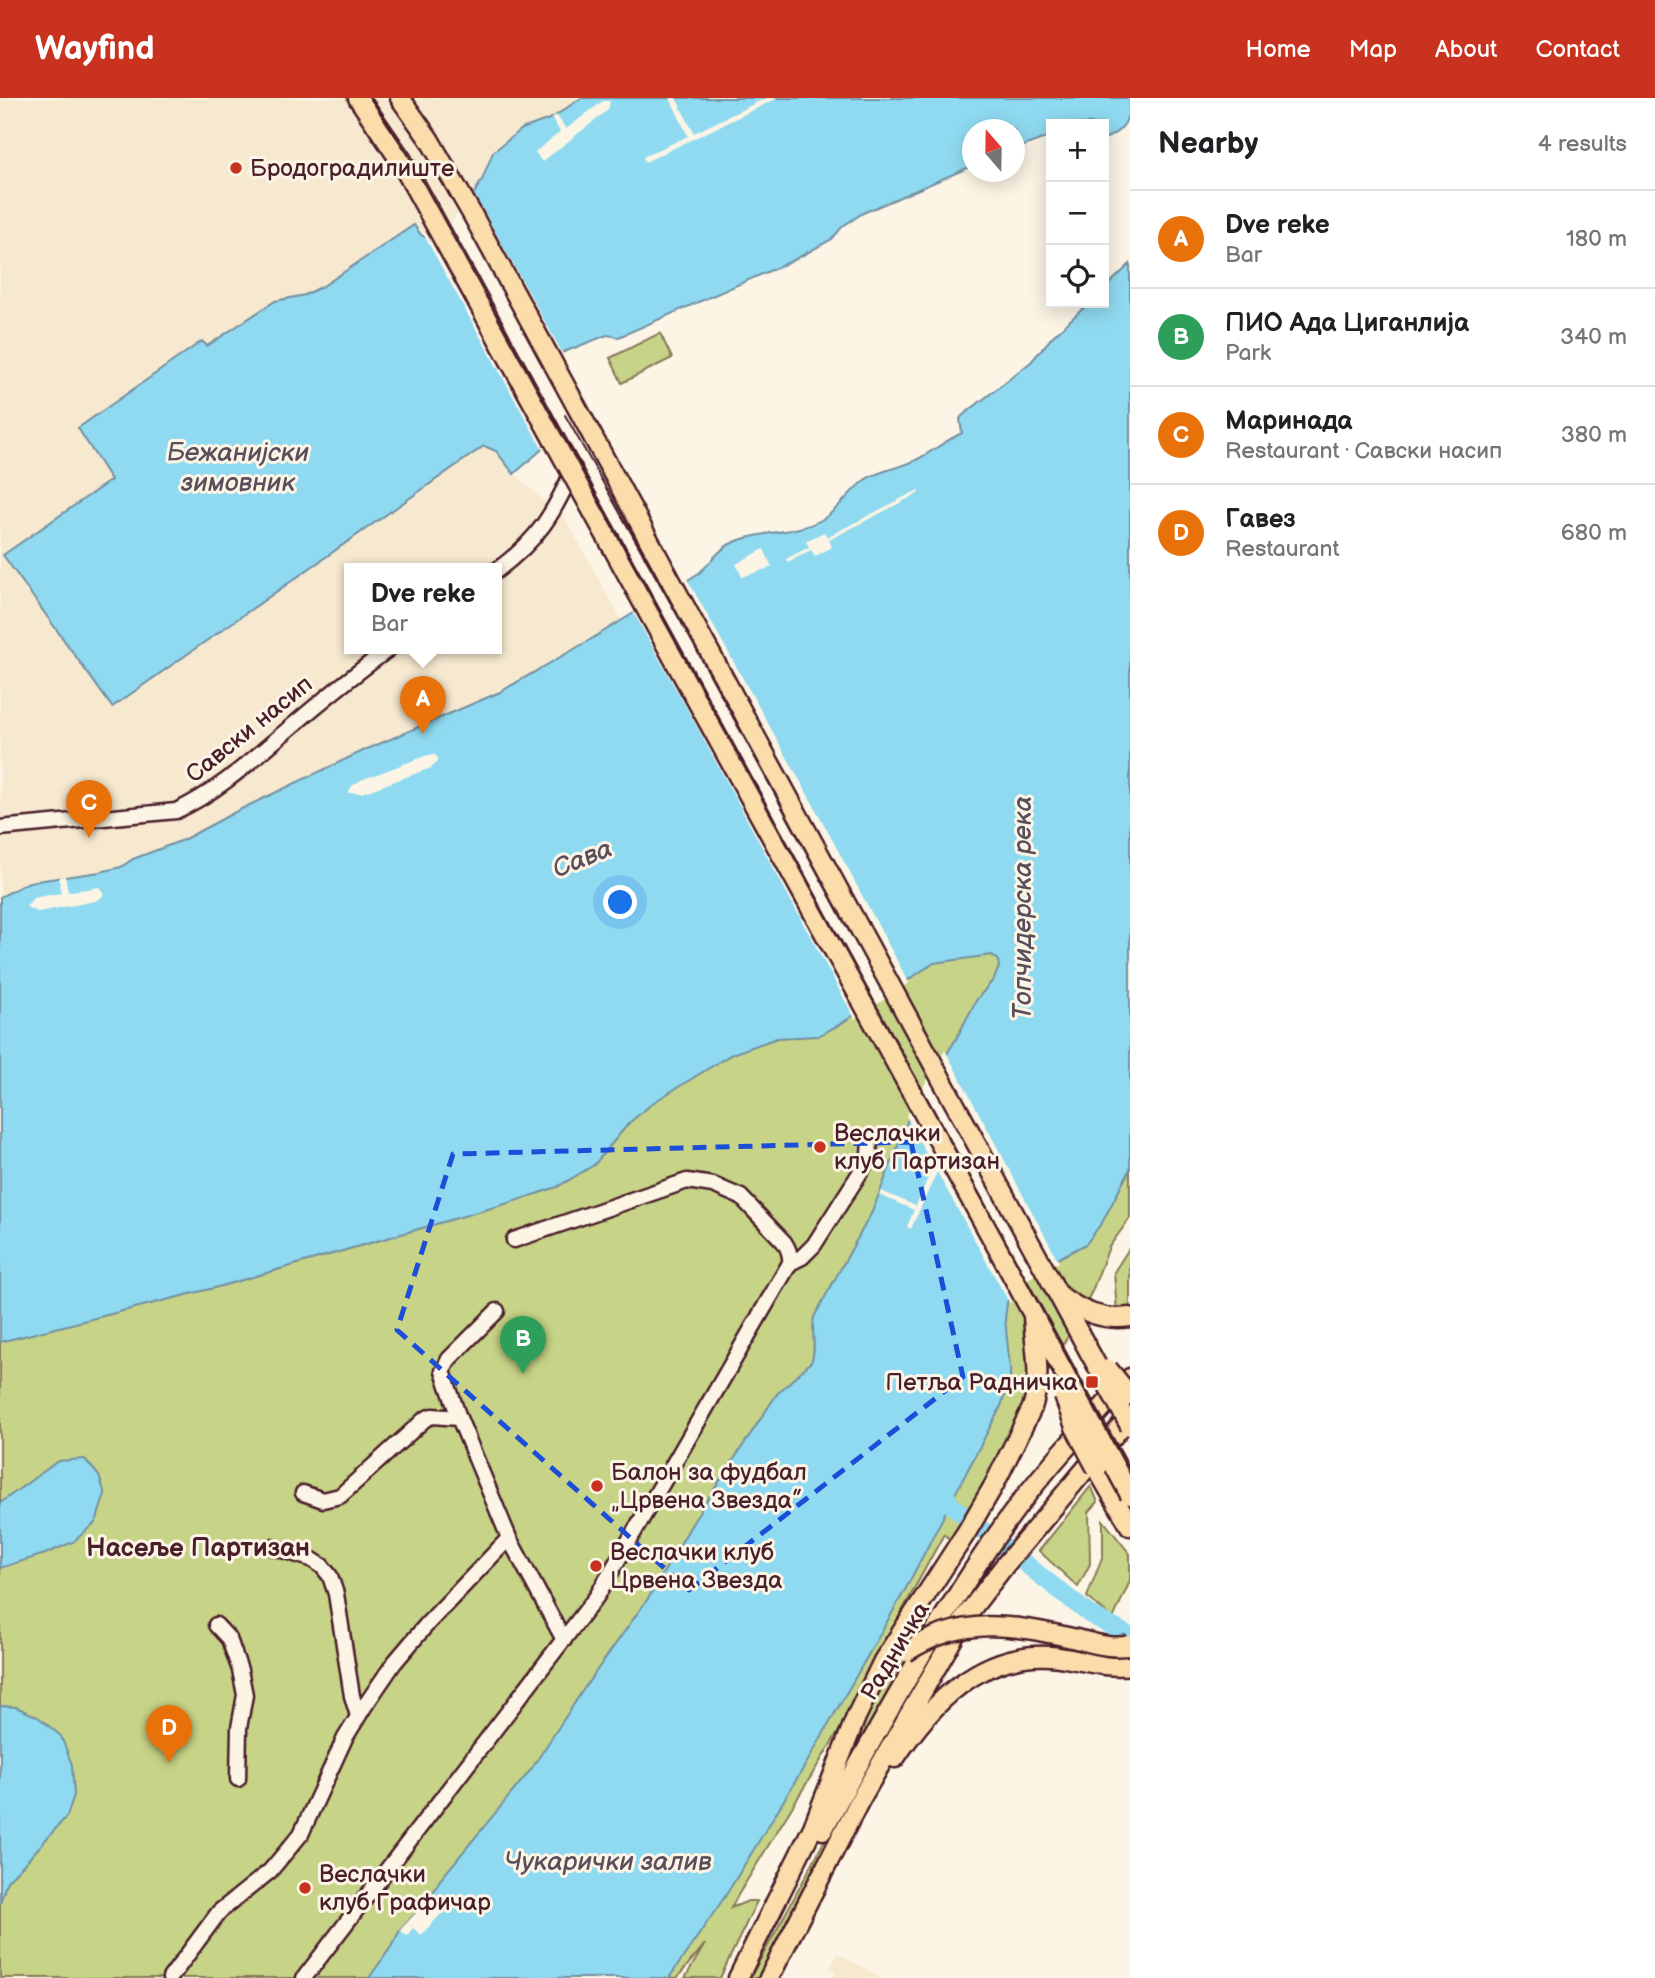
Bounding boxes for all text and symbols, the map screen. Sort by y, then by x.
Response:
text: Wayfind [35,29,154,69]
text: Home [1246,35,1311,64]
text: Map [1349,35,1397,64]
text: About [1435,35,1497,64]
text: Contact [1535,35,1620,64]
north arrow [962,119,1025,182]
map controls [1046,119,1109,308]
button: + [1046,119,1109,182]
text: Nearby [1158,126,1258,162]
text: 4 results [1538,130,1627,158]
place label: Бродоградилиште [250,154,454,183]
marker: Бродоградилиште [228,160,244,176]
button: − [1046,182,1109,245]
text: Dve reke [1225,210,1330,241]
text: A [1174,225,1188,253]
text: 180 m [1566,225,1627,253]
text: Bar [1225,241,1262,269]
button: locate [1046,245,1109,308]
text: ПИО Ада Циганлија [1225,308,1469,339]
text: B [1173,323,1189,351]
text: 340 m [1560,323,1627,351]
text: Park [1225,339,1271,367]
text: Маринада [1225,406,1352,437]
text: C [1173,421,1189,449]
text: 380 m [1561,421,1627,449]
text: Restaurant · Савски насип [1225,437,1502,465]
water label: Бежанијски зимовник [167,438,310,499]
text: Гавез [1225,504,1296,535]
text: D [1173,519,1189,547]
text: 680 m [1561,519,1627,547]
text: Restaurant [1225,535,1339,563]
popup [344,563,502,654]
text: Dve reke [371,579,475,610]
text: Bar [371,610,408,638]
street label: Савски насип [180,670,318,789]
pin: A [400,676,446,734]
pin: C [66,780,112,838]
water label: Топчидерска река [1008,796,1039,1020]
water label: Сава [548,833,617,885]
your location [603,885,637,919]
place label: Веслачки клуб Партизан [834,1119,1000,1176]
marker: Веслачки клуб Партизан [812,1139,828,1155]
pin: B [500,1316,546,1374]
place label: Петља Радничка [885,1368,1078,1397]
marker: Петља Радничка [1084,1374,1100,1390]
place label: Балон за фудбал „Црвена Звезда” [611,1458,807,1515]
marker: Балон за фудбал „Црвена Звезда” [589,1478,605,1494]
district label: Насеље Партизан [86,1533,310,1564]
place label: Веслачки клуб Црвена Звезда [610,1538,782,1595]
marker: Веслачки клуб Црвена Звезда [588,1558,604,1574]
street label: Радничка [855,1597,936,1706]
pin: D [146,1705,192,1763]
water label: Чукарички залив [504,1847,712,1878]
place label: Веслачки клуб Графичар [319,1860,491,1917]
marker: Веслачки клуб Графичар [297,1880,313,1896]

